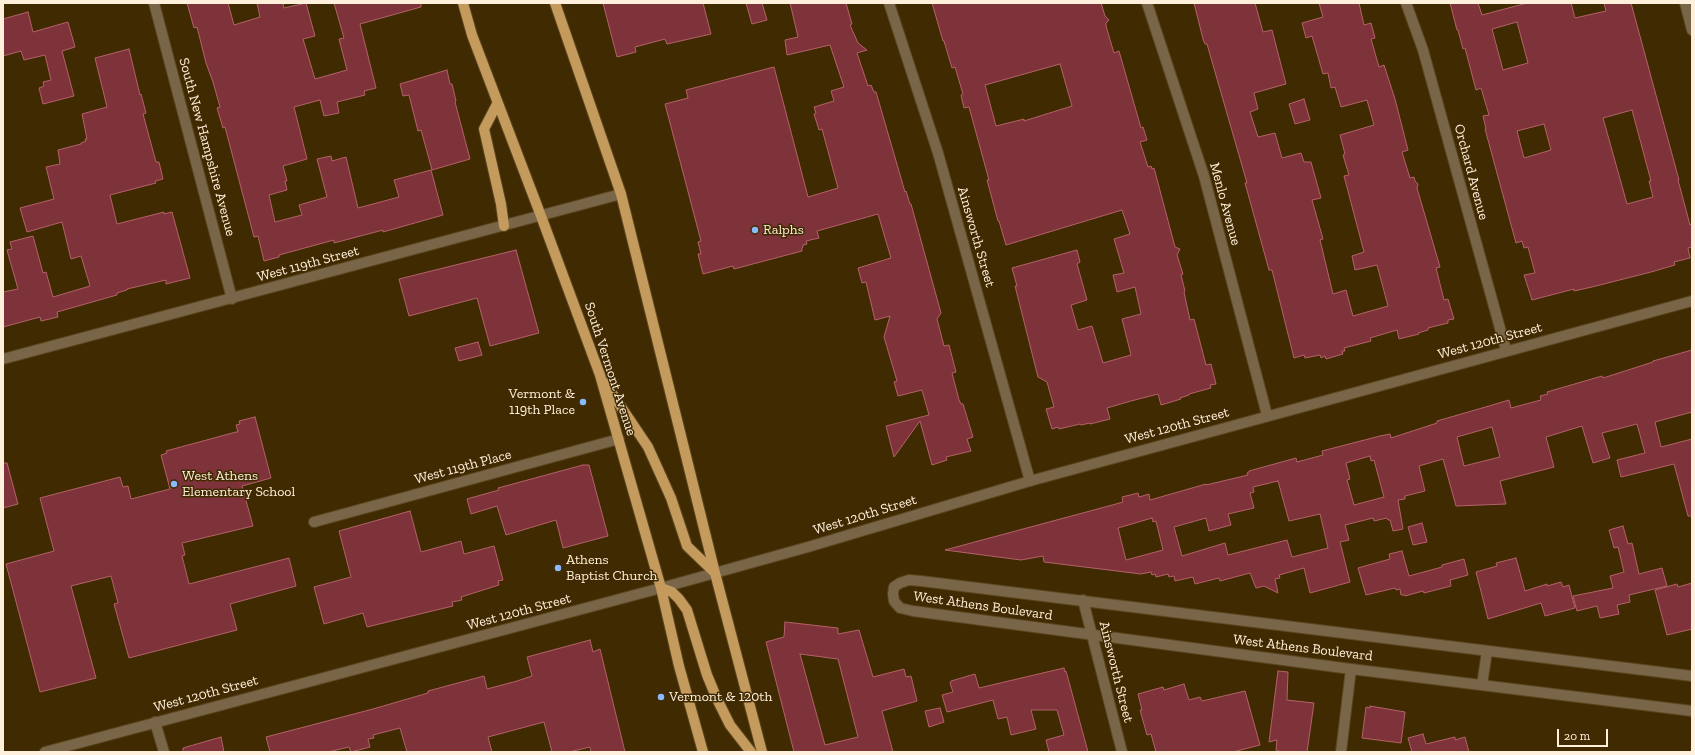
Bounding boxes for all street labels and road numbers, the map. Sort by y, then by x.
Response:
street label: South New Hampshire Avenue [175,56,239,238]
street label: Orchard Avenue [1450,122,1492,222]
street label: Menlo Avenue [1206,161,1244,247]
street label: Ainsworth Street [954,185,998,289]
street label: West 119th Street [255,242,361,286]
street label: South Vermont Avenue [580,300,640,438]
street label: West 120th Street [1436,319,1544,363]
street label: West 120th Street [1123,404,1231,448]
street label: West 119th Place [413,446,513,488]
street label: West 120th Street [811,491,919,539]
street label: West Athens Boulevard [912,588,1054,624]
street label: West 120th Street [465,590,573,634]
street label: Ainsworth Street [1095,620,1137,724]
street label: West Athens Boulevard [1232,631,1374,665]
street label: West 120th Street [152,672,260,716]

